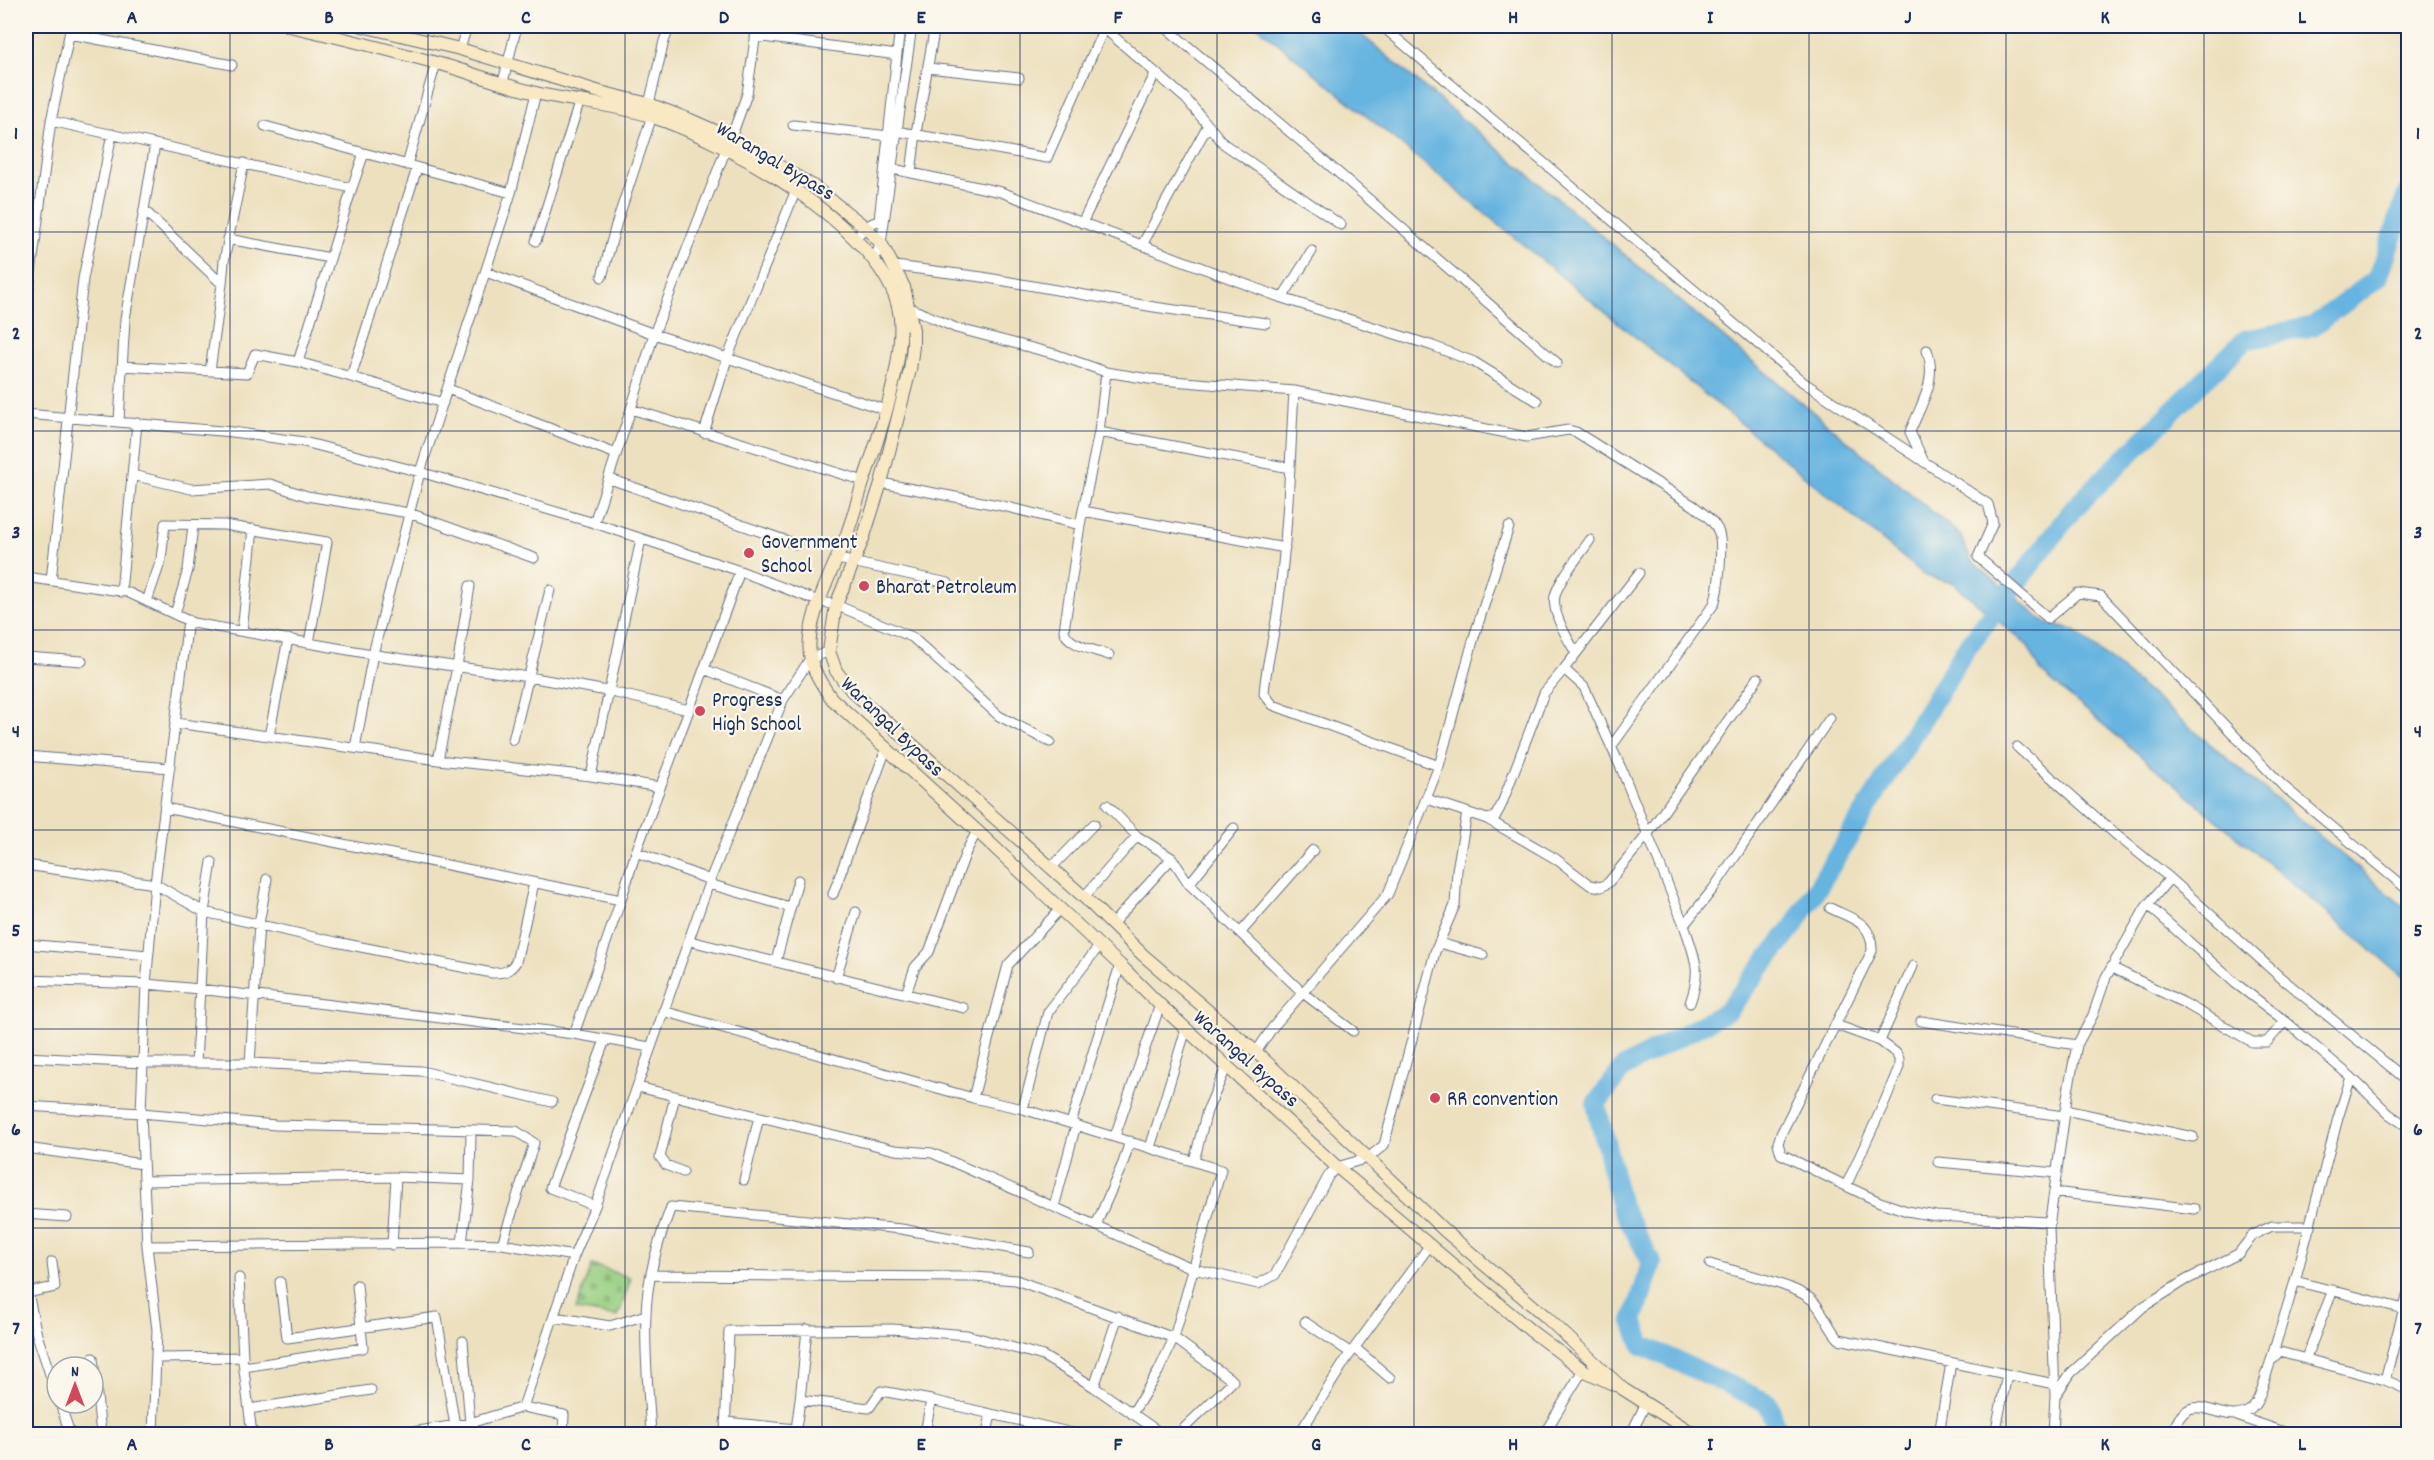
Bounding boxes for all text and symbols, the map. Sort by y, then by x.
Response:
text: A [127,5,138,33]
text: B [324,5,334,33]
text: C [521,5,531,33]
text: D [719,5,730,33]
text: E [916,5,926,33]
text: F [1114,5,1124,33]
text: G [1311,5,1321,33]
text: H [1508,5,1518,33]
text: I [1707,5,1714,33]
text: J [1904,5,1912,33]
text: K [2100,5,2110,33]
text: L [2298,5,2307,33]
street label: Warangal Bypass [709,115,840,210]
text: 1 [14,121,18,149]
text: 1 [2416,121,2420,149]
text: 2 [12,321,20,349]
text: 2 [2414,321,2422,349]
text: 3 [12,520,20,548]
text: 3 [2414,520,2422,548]
place label: Government School [761,529,858,583]
marker: Government School [742,546,756,560]
place label: Bharat Petroleum [876,574,1017,604]
marker: Bharat Petroleum [857,579,871,593]
street label: Warangal Bypass [832,671,949,785]
place label: Progress High School [712,687,801,741]
marker: Progress High School [693,704,707,718]
text: 4 [12,719,20,747]
text: 4 [2414,719,2422,747]
text: 5 [11,918,21,946]
text: 5 [2413,918,2423,946]
street label: Warangal Bypass [1185,1004,1305,1116]
place label: RR convention [1447,1086,1558,1116]
marker: RR convention [1428,1091,1442,1105]
text: 6 [11,1117,21,1145]
text: 6 [2413,1117,2423,1145]
text: 7 [12,1316,20,1344]
text: 7 [2414,1316,2422,1344]
north arrow [45,1355,105,1415]
text: N [71,1361,79,1384]
text: A [127,1432,138,1460]
text: B [324,1432,334,1460]
text: C [521,1432,531,1460]
text: D [719,1432,730,1460]
text: E [916,1432,926,1460]
text: F [1114,1432,1124,1460]
text: G [1311,1432,1321,1460]
text: H [1508,1432,1518,1460]
text: I [1707,1432,1714,1460]
text: J [1904,1432,1912,1460]
text: K [2100,1432,2110,1460]
text: L [2298,1432,2307,1460]

